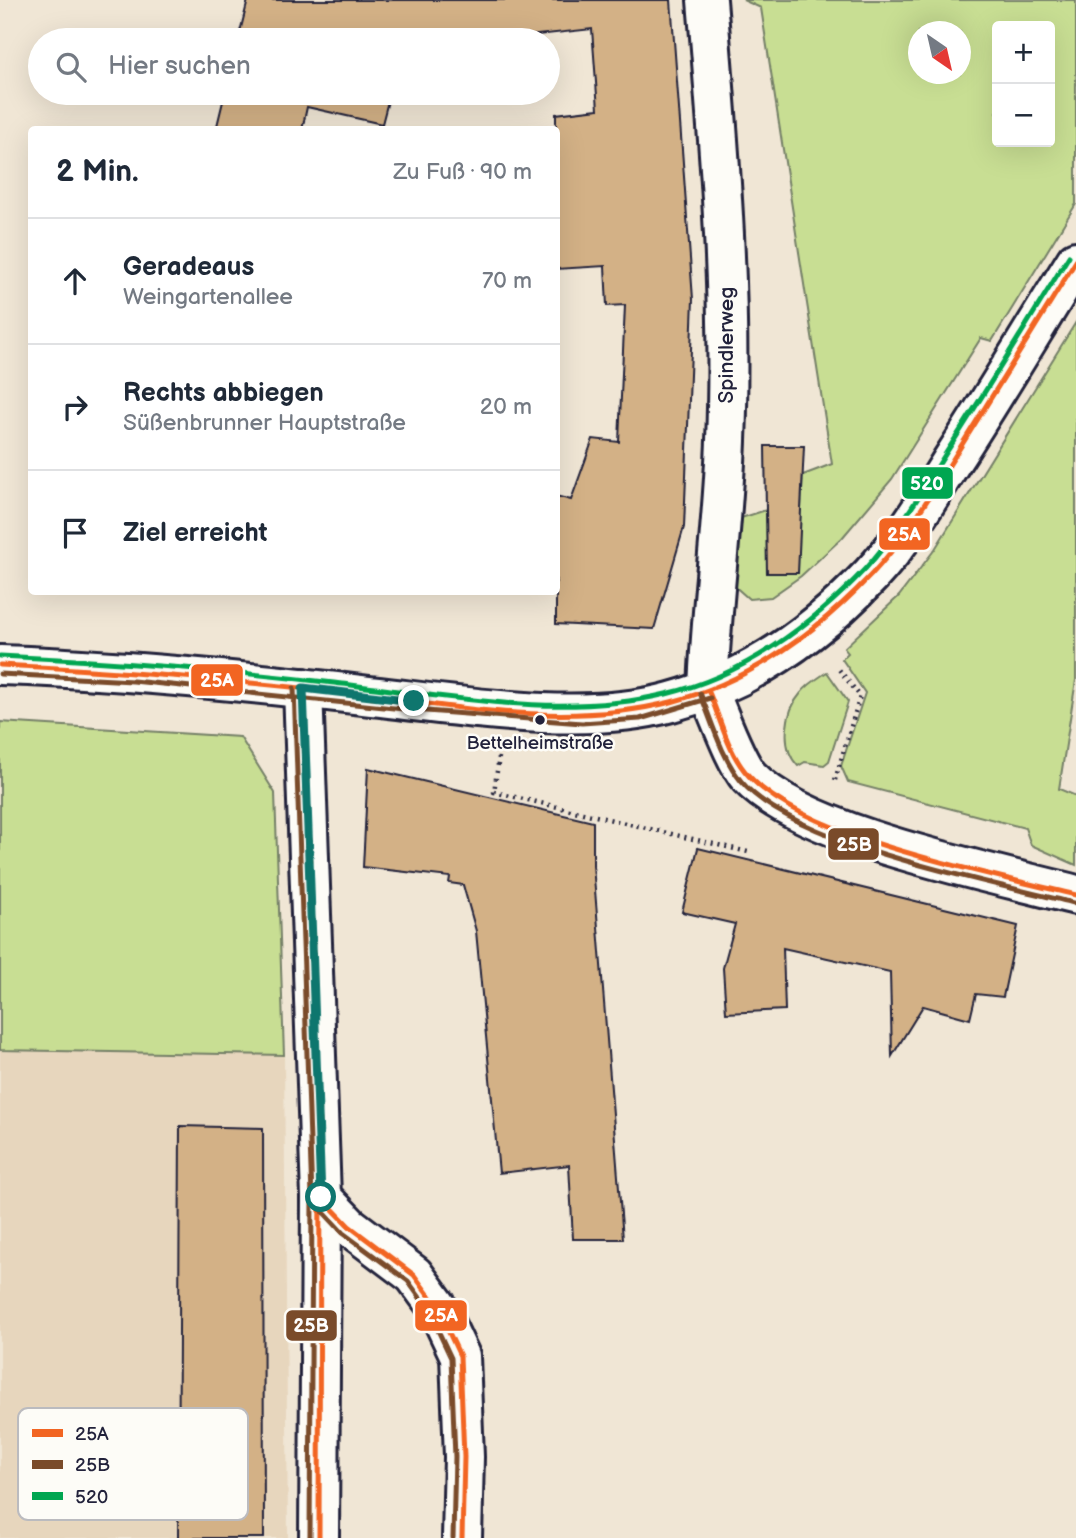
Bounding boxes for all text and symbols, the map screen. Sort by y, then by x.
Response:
north arrow [908,21,971,84]
map controls [992,21,1055,147]
button: + [992,21,1055,84]
search box [28,28,560,105]
icon: search [52,48,90,86]
text: Hier suchen [108,51,251,82]
button: − [992,84,1055,147]
text: 2 Min. [56,154,139,190]
text: Zu Fuß · 90 m [393,158,532,186]
text: Geradeaus [123,252,254,283]
icon: ahead [56,262,94,300]
text: 70 m [482,267,532,295]
text: Weingartenallee [123,283,293,311]
street label: Spindlerweg [714,287,739,403]
text: Rechts abbiegen [123,378,324,409]
icon: right [56,388,94,426]
text: 20 m [480,393,532,421]
text: Süßenbrunner Hauptstraße [123,409,406,437]
line badge: 520 [901,466,954,500]
text: 520 [910,473,944,496]
icon: arrive [56,514,94,552]
line badge: 25A [878,517,931,551]
text: Ziel erreicht [123,518,267,549]
text: 25A [887,524,921,547]
line badge: 25A [190,663,244,697]
text: 25A [200,670,234,693]
route end [398,685,429,716]
marker: Bettelheimstraße [533,713,547,727]
place label: Bettelheimstraße [466,732,614,755]
line badge: 25B [827,827,880,861]
text: 25B [836,834,872,857]
route start [305,1181,336,1212]
line badge: 25A [414,1299,468,1332]
text: 25A [424,1305,458,1328]
line badge: 25B [285,1309,338,1342]
text: 25B [293,1315,329,1338]
legend [18,1408,248,1520]
text: 25A [75,1423,109,1446]
text: 25B [75,1454,110,1477]
text: 520 [75,1486,108,1509]

